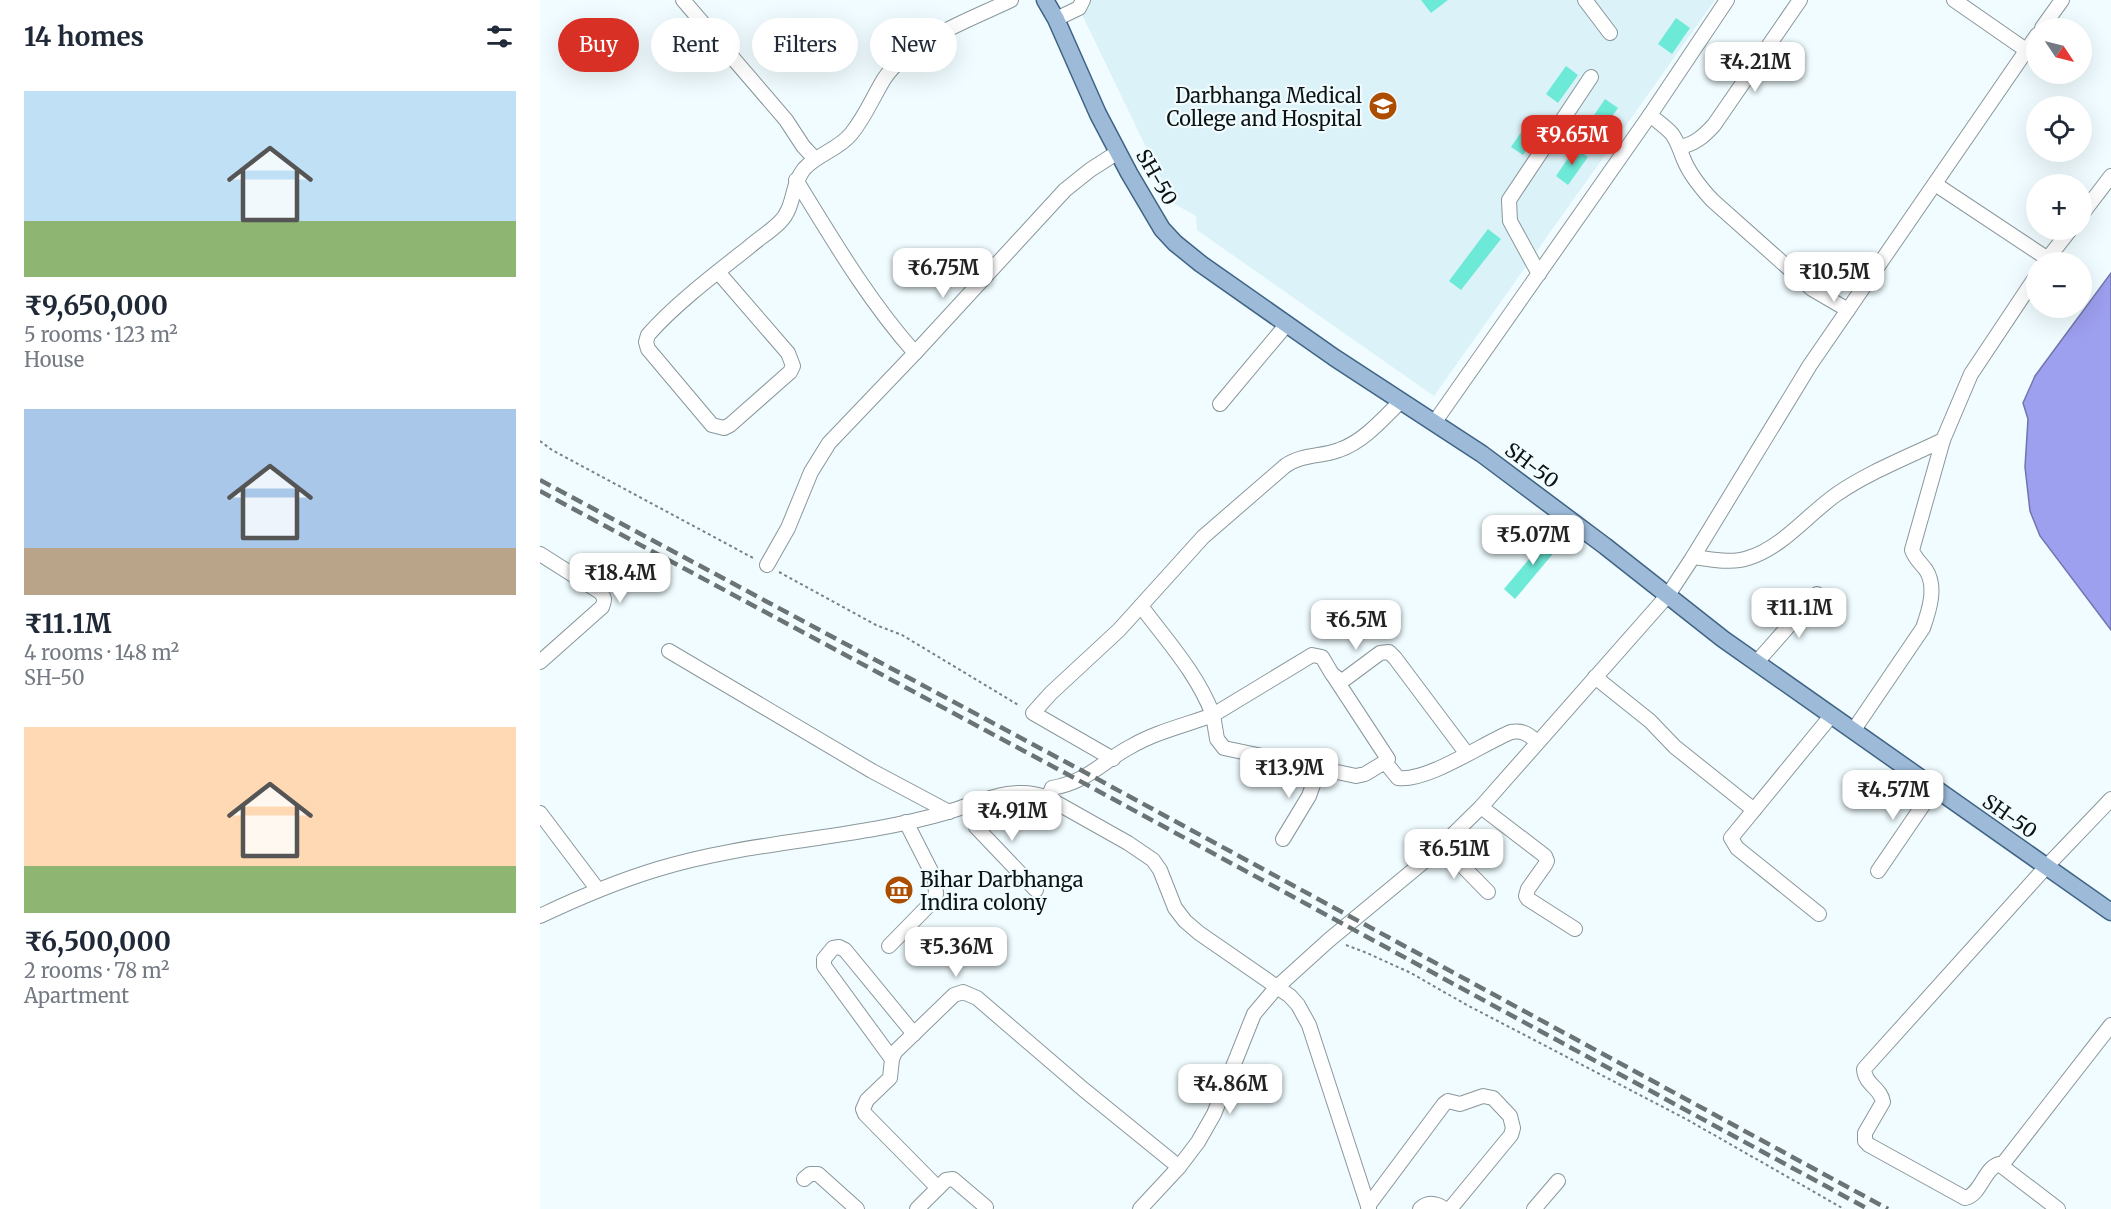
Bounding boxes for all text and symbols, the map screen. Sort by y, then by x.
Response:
chip: Buy [558,18,639,72]
chip: Rent [651,18,740,72]
chip: Filters [752,18,858,72]
chip: New [870,18,957,72]
north arrow [2026,18,2092,84]
map controls [2026,18,2092,318]
text: 14 homes [24,20,144,53]
icon: filters [483,20,516,53]
pin: ₹4.21M [1706,42,1804,93]
text: ₹4.21M [1719,49,1791,74]
place label: Darbhanga Medical College and Hospital [1166,83,1362,131]
school or university icon: Darbhanga Medical College and Hospital [1367,90,1399,122]
button: locate [2026,96,2092,162]
pin: ₹9.65M [1523,115,1621,166]
text: ₹9.65M [1535,122,1609,147]
icon: home [216,130,324,238]
street label: SH-50 [1131,144,1183,210]
button: + [2026,174,2092,240]
pin: ₹6.75M [894,248,992,299]
pin: ₹10.5M [1785,252,1883,303]
button: − [2026,252,2092,318]
text: ₹6.75M [907,255,979,280]
text: ₹10.5M [1798,259,1870,284]
text: ₹9,650,000 [24,289,168,322]
text: 5 rooms · 123 m² [24,322,178,347]
text: House [24,347,84,372]
street label: SH-50 [1500,437,1564,493]
icon: home [216,448,324,556]
pin: ₹5.07M [1484,515,1582,566]
text: ₹5.07M [1496,522,1570,547]
pin: ₹18.4M [571,553,669,604]
text: ₹18.4M [584,560,656,585]
pin: ₹11.1M [1750,588,1848,639]
text: ₹11.1M [1765,595,1833,620]
pin: ₹6.5M [1314,600,1398,651]
text: ₹11.1M [24,607,111,640]
text: ₹6.5M [1325,607,1387,632]
text: 4 rooms · 148 m² [24,640,179,665]
text: SH-50 [24,665,85,690]
pin: ₹13.9M [1240,748,1338,799]
text: ₹13.9M [1254,755,1324,780]
icon: home [216,766,324,874]
pin: ₹4.57M [1844,770,1942,821]
text: ₹4.57M [1856,777,1930,802]
street label: SH-50 [1978,788,2042,844]
pin: ₹4.91M [963,791,1061,842]
text: ₹4.91M [977,798,1047,823]
pin: ₹6.51M [1405,829,1503,880]
text: ₹6.51M [1418,836,1490,861]
place label: Bihar Darbhanga Indira colony [920,867,1084,915]
museum icon: Bihar Darbhanga Indira colony [883,874,915,906]
text: ₹6,500,000 [24,925,171,958]
pin: ₹5.36M [907,927,1005,978]
text: ₹5.36M [919,934,993,959]
text: 2 rooms · 78 m² [24,958,169,983]
text: Apartment [24,983,129,1008]
pin: ₹4.86M [1181,1064,1279,1115]
text: ₹4.86M [1192,1071,1268,1096]

